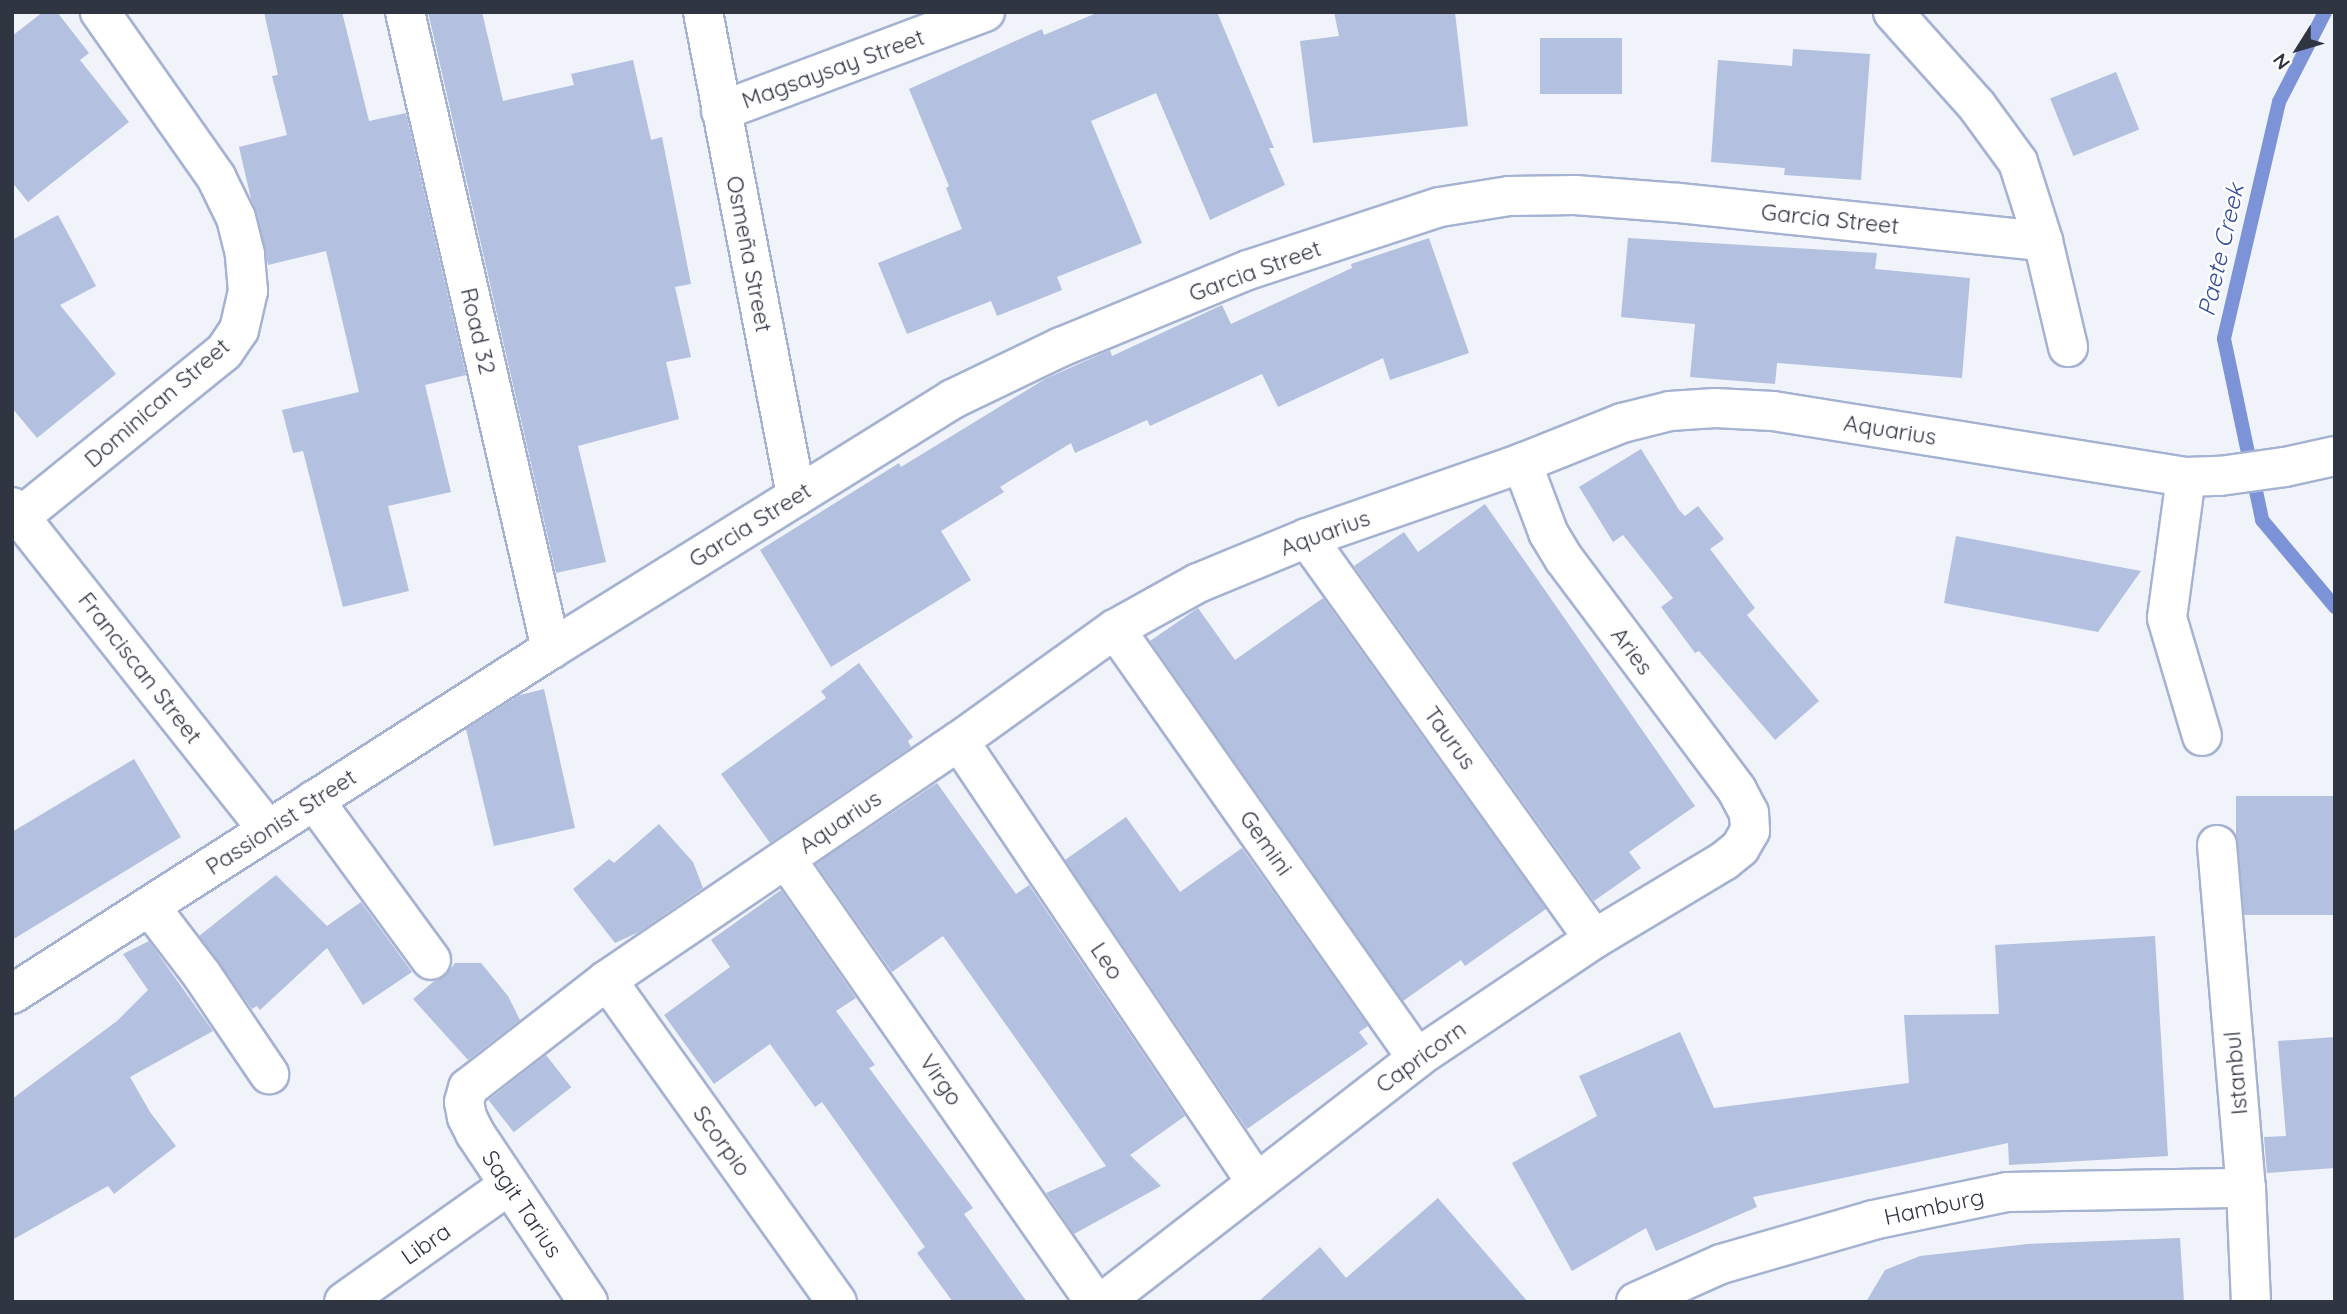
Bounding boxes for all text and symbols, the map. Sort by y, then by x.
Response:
north arrow [2263,14,2333,84]
street label: Magsaysay Street [738,23,928,115]
text: N [2267,49,2295,74]
street label: Osmeña Street [720,173,778,335]
water label: Paete Creek [2192,181,2250,319]
street label: Garcia Street [1760,198,1900,240]
street label: Garcia Street [1185,234,1325,308]
street label: Road 32 [455,285,501,377]
street label: Dominican Street [79,333,235,473]
street label: Aquarius [1842,409,1938,451]
street label: Garcia Street [684,477,816,573]
street label: Aquarius [1276,504,1374,562]
street label: Franciscan Street [72,587,208,749]
street label: Aries [1605,622,1659,680]
street label: Taurus [1418,701,1482,775]
street label: Passionist Street [201,763,361,881]
street label: Aquarius [794,784,886,860]
street label: Gemini [1234,805,1298,881]
street label: Leo [1085,937,1129,985]
street label: Capricorn [1371,1015,1471,1099]
street label: Istanbul [2219,1030,2253,1116]
street label: Virgo [913,1049,969,1111]
street label: Scorpio [687,1100,757,1182]
street label: Sagit Tarius [476,1145,568,1263]
street label: Hamburg [1882,1183,1986,1231]
street label: Libra [396,1217,456,1271]

